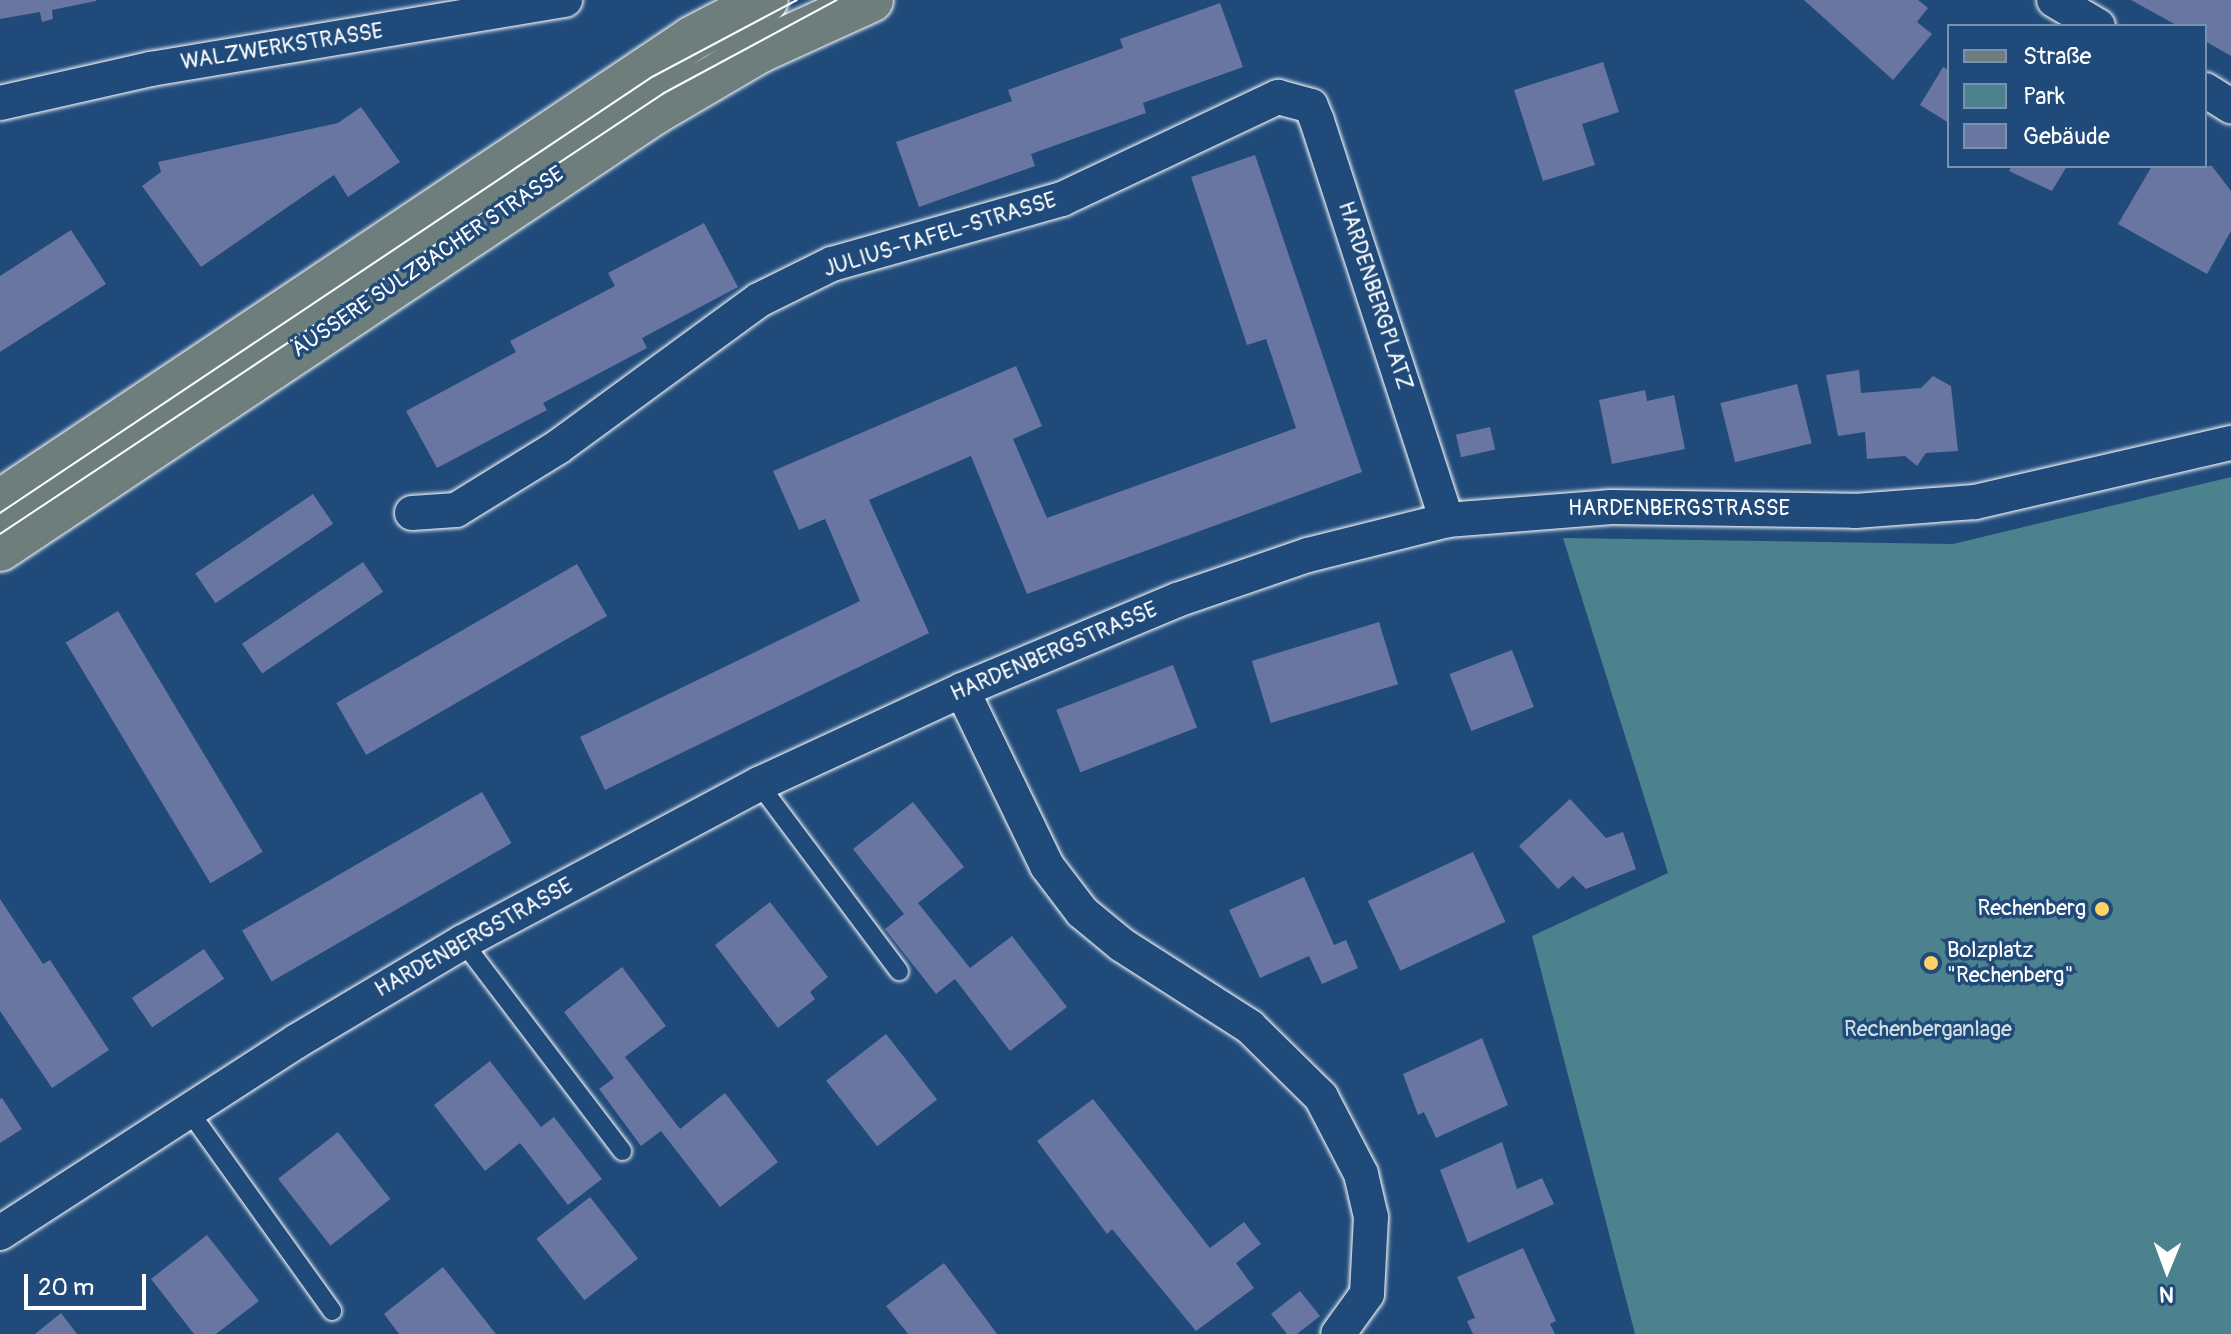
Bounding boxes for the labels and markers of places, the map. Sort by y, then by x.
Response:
place label: Rechenberg [1977,896,2086,922]
marker: Rechenberg [2093,900,2111,918]
place label: Bolzplatz "Rechenberg" [1947,937,2073,988]
marker: Bolzplatz "Rechenberg" [1922,954,1940,972]

